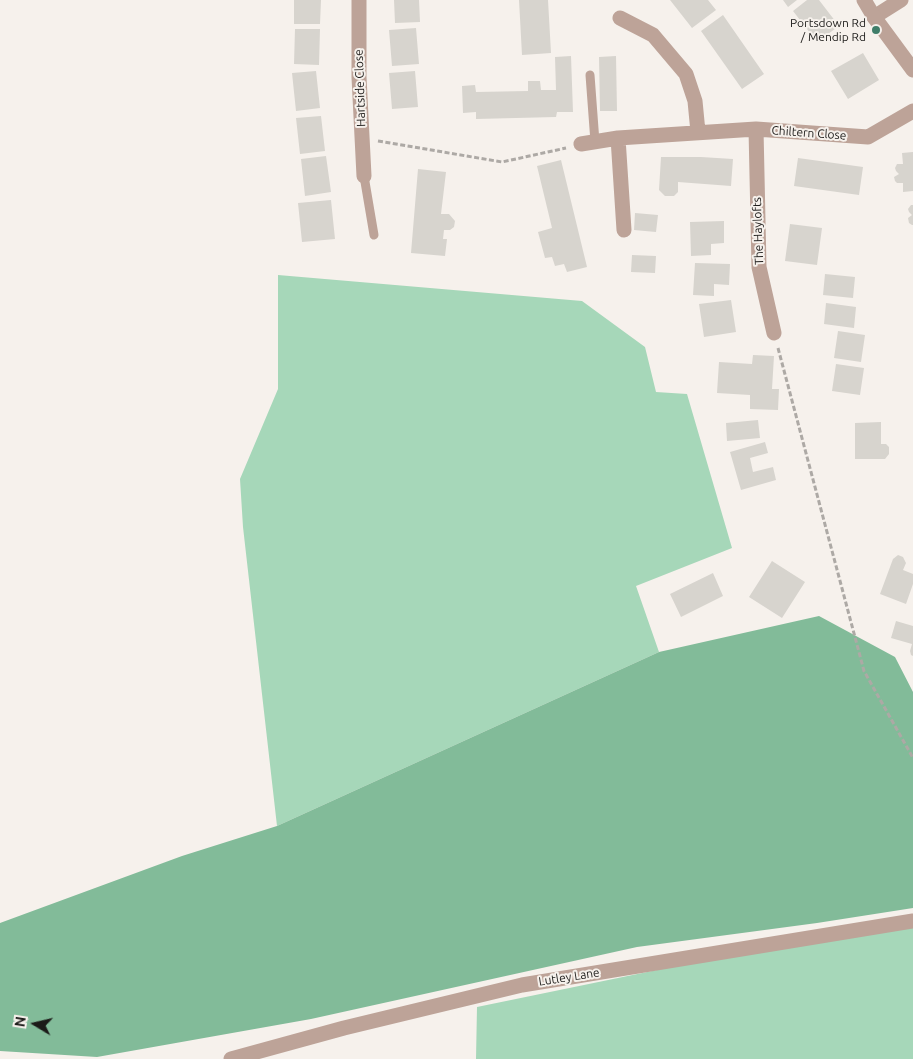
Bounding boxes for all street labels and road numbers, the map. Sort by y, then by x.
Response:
street label: Hartside Close [351,49,369,127]
street label: Chiltern Close [771,123,847,143]
street label: The Haylofts [750,197,766,265]
street label: Lutley Lane [537,965,601,989]

